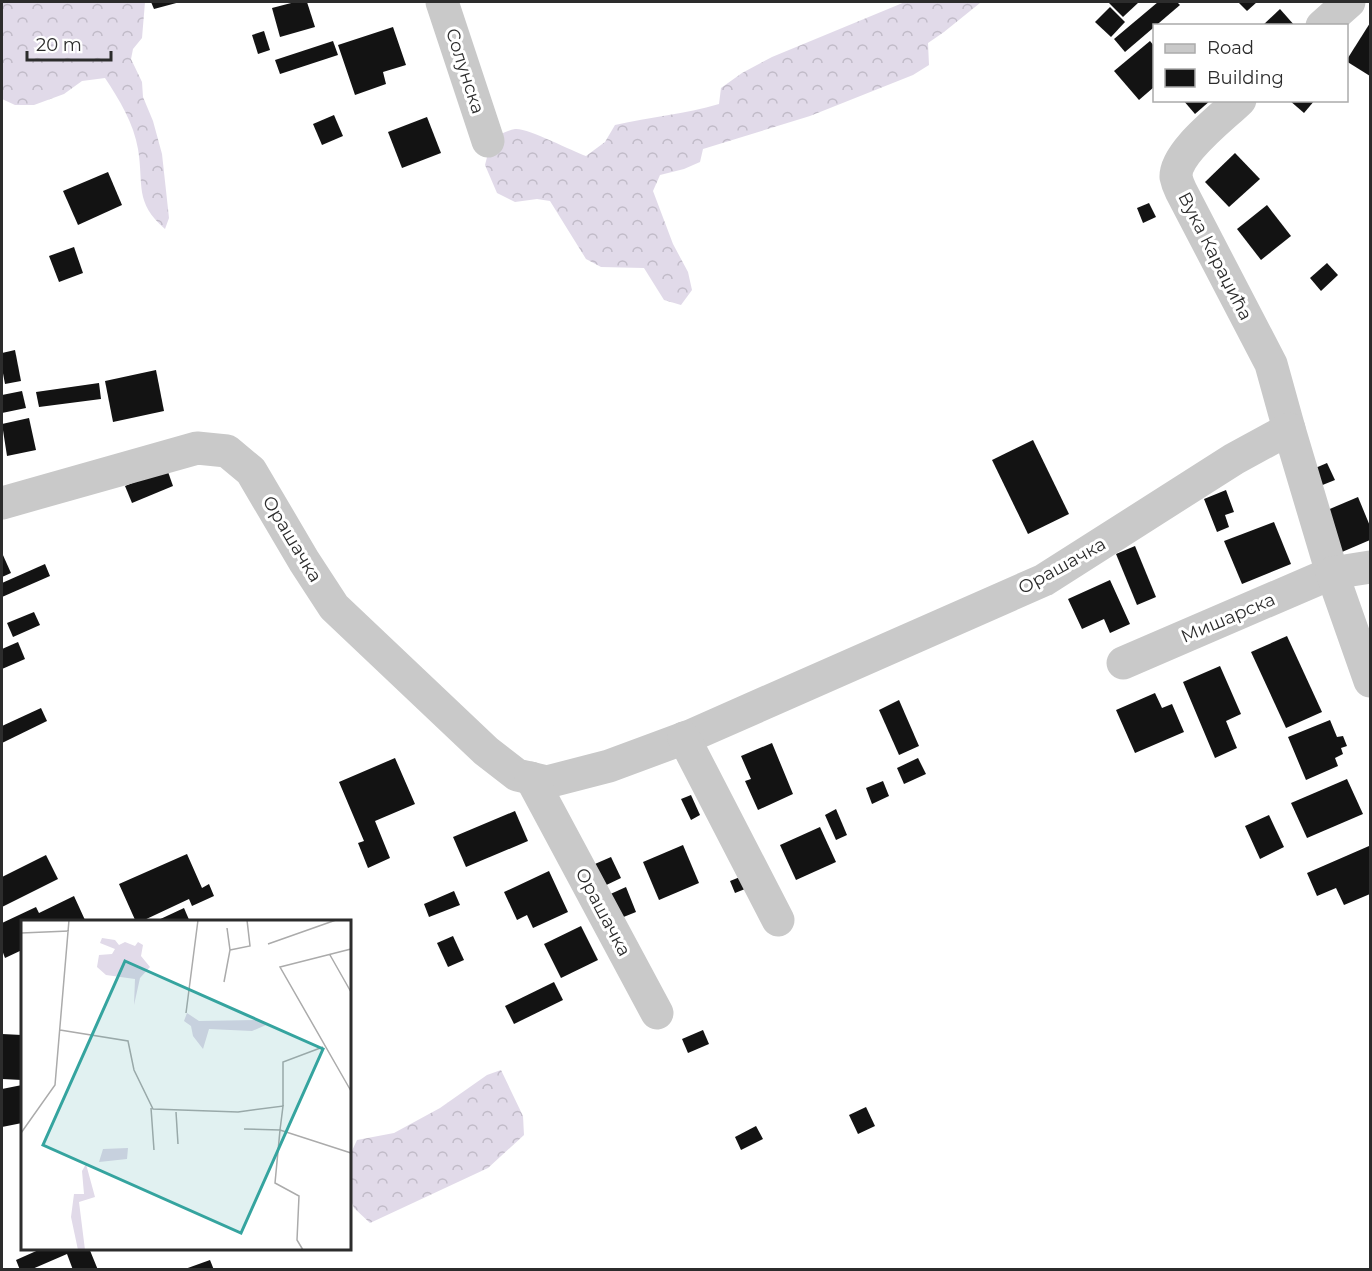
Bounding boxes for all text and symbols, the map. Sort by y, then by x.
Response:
scale bar [27,24,111,62]
legend [1153,24,1348,102]
street label: Солунска [441,26,489,116]
text: 20 m [36,34,82,56]
text: Road [1207,37,1254,59]
text: Building [1207,67,1284,89]
street label: Вука Караџића [1173,188,1257,324]
street label: Орашачка [258,492,326,586]
street label: Орашачка [1014,533,1110,599]
street label: Мишарска [1178,588,1278,648]
street label: Орашачка [571,864,635,960]
inset map [21,920,351,1250]

